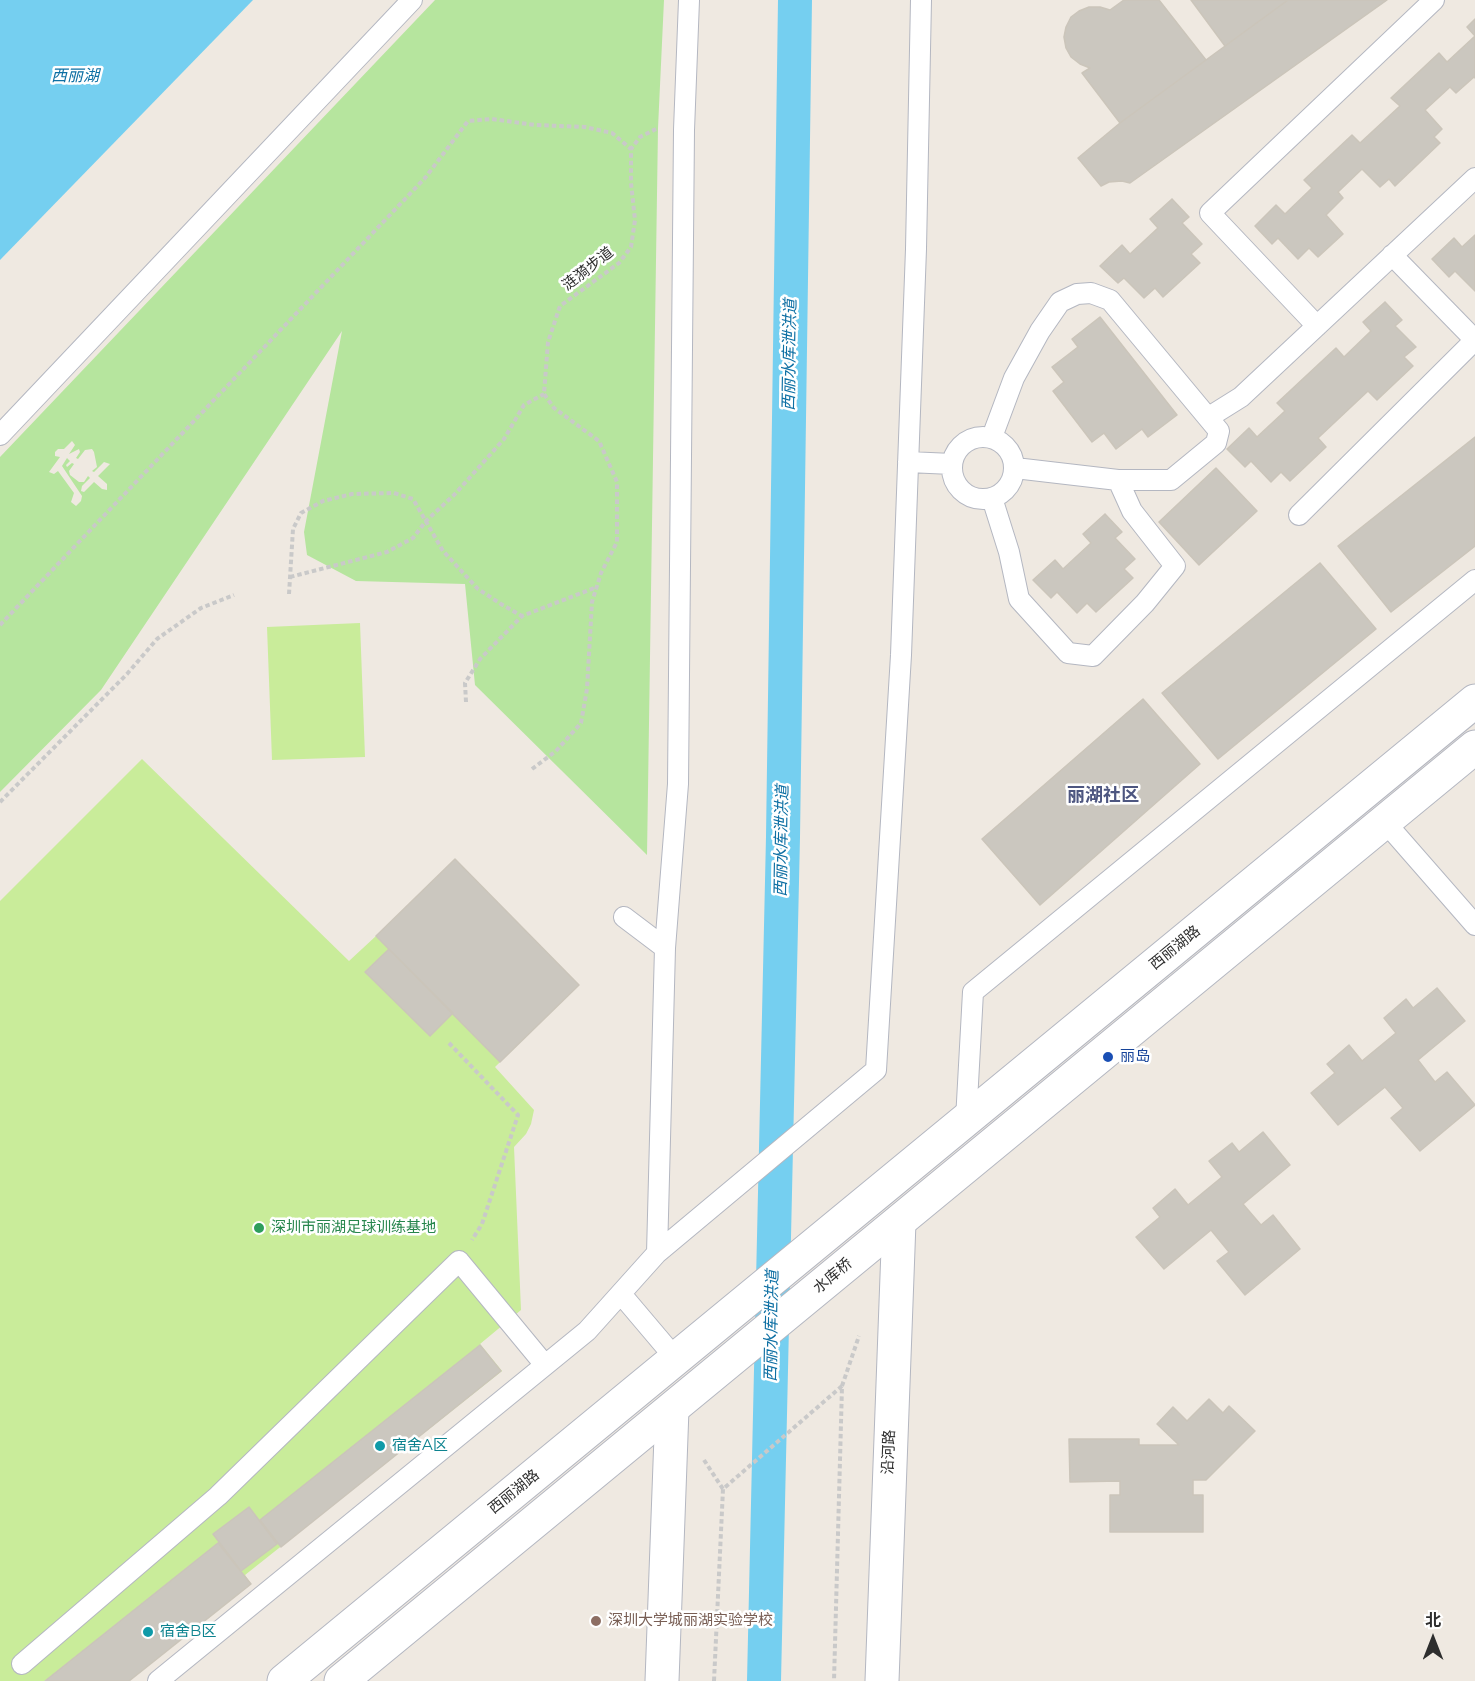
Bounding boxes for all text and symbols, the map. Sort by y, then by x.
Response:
water label: 西丽湖 [51,66,99,86]
street label: 涟漪步道 [559,243,617,295]
water label: 西丽水库泄洪道 [779,299,801,411]
water label: 西丽水库泄洪道 [771,785,793,897]
district label: 丽湖社区 [1067,785,1139,807]
street label: 西丽湖路 [1146,922,1204,974]
place label: 丽岛 [1120,1048,1150,1066]
marker: 丽岛 [1101,1050,1115,1064]
place label: 深圳市丽湖足球训练基地 [271,1219,436,1237]
marker: 深圳市丽湖足球训练基地 [252,1221,266,1235]
street label: 水库桥 [810,1255,856,1297]
water label: 西丽水库泄洪道 [761,1270,783,1382]
street label: 沿河路 [879,1429,899,1475]
place label: 宿舍A区 [392,1437,448,1455]
marker: 宿舍A区 [373,1439,387,1453]
street label: 西丽湖路 [485,1466,543,1518]
north arrow [1403,1609,1463,1669]
text: 北 [1425,1611,1441,1630]
place label: 深圳大学城丽湖实验学校 [608,1612,773,1630]
marker: 深圳大学城丽湖实验学校 [589,1614,603,1628]
place label: 宿舍B区 [160,1623,216,1641]
marker: 宿舍B区 [141,1625,155,1639]

